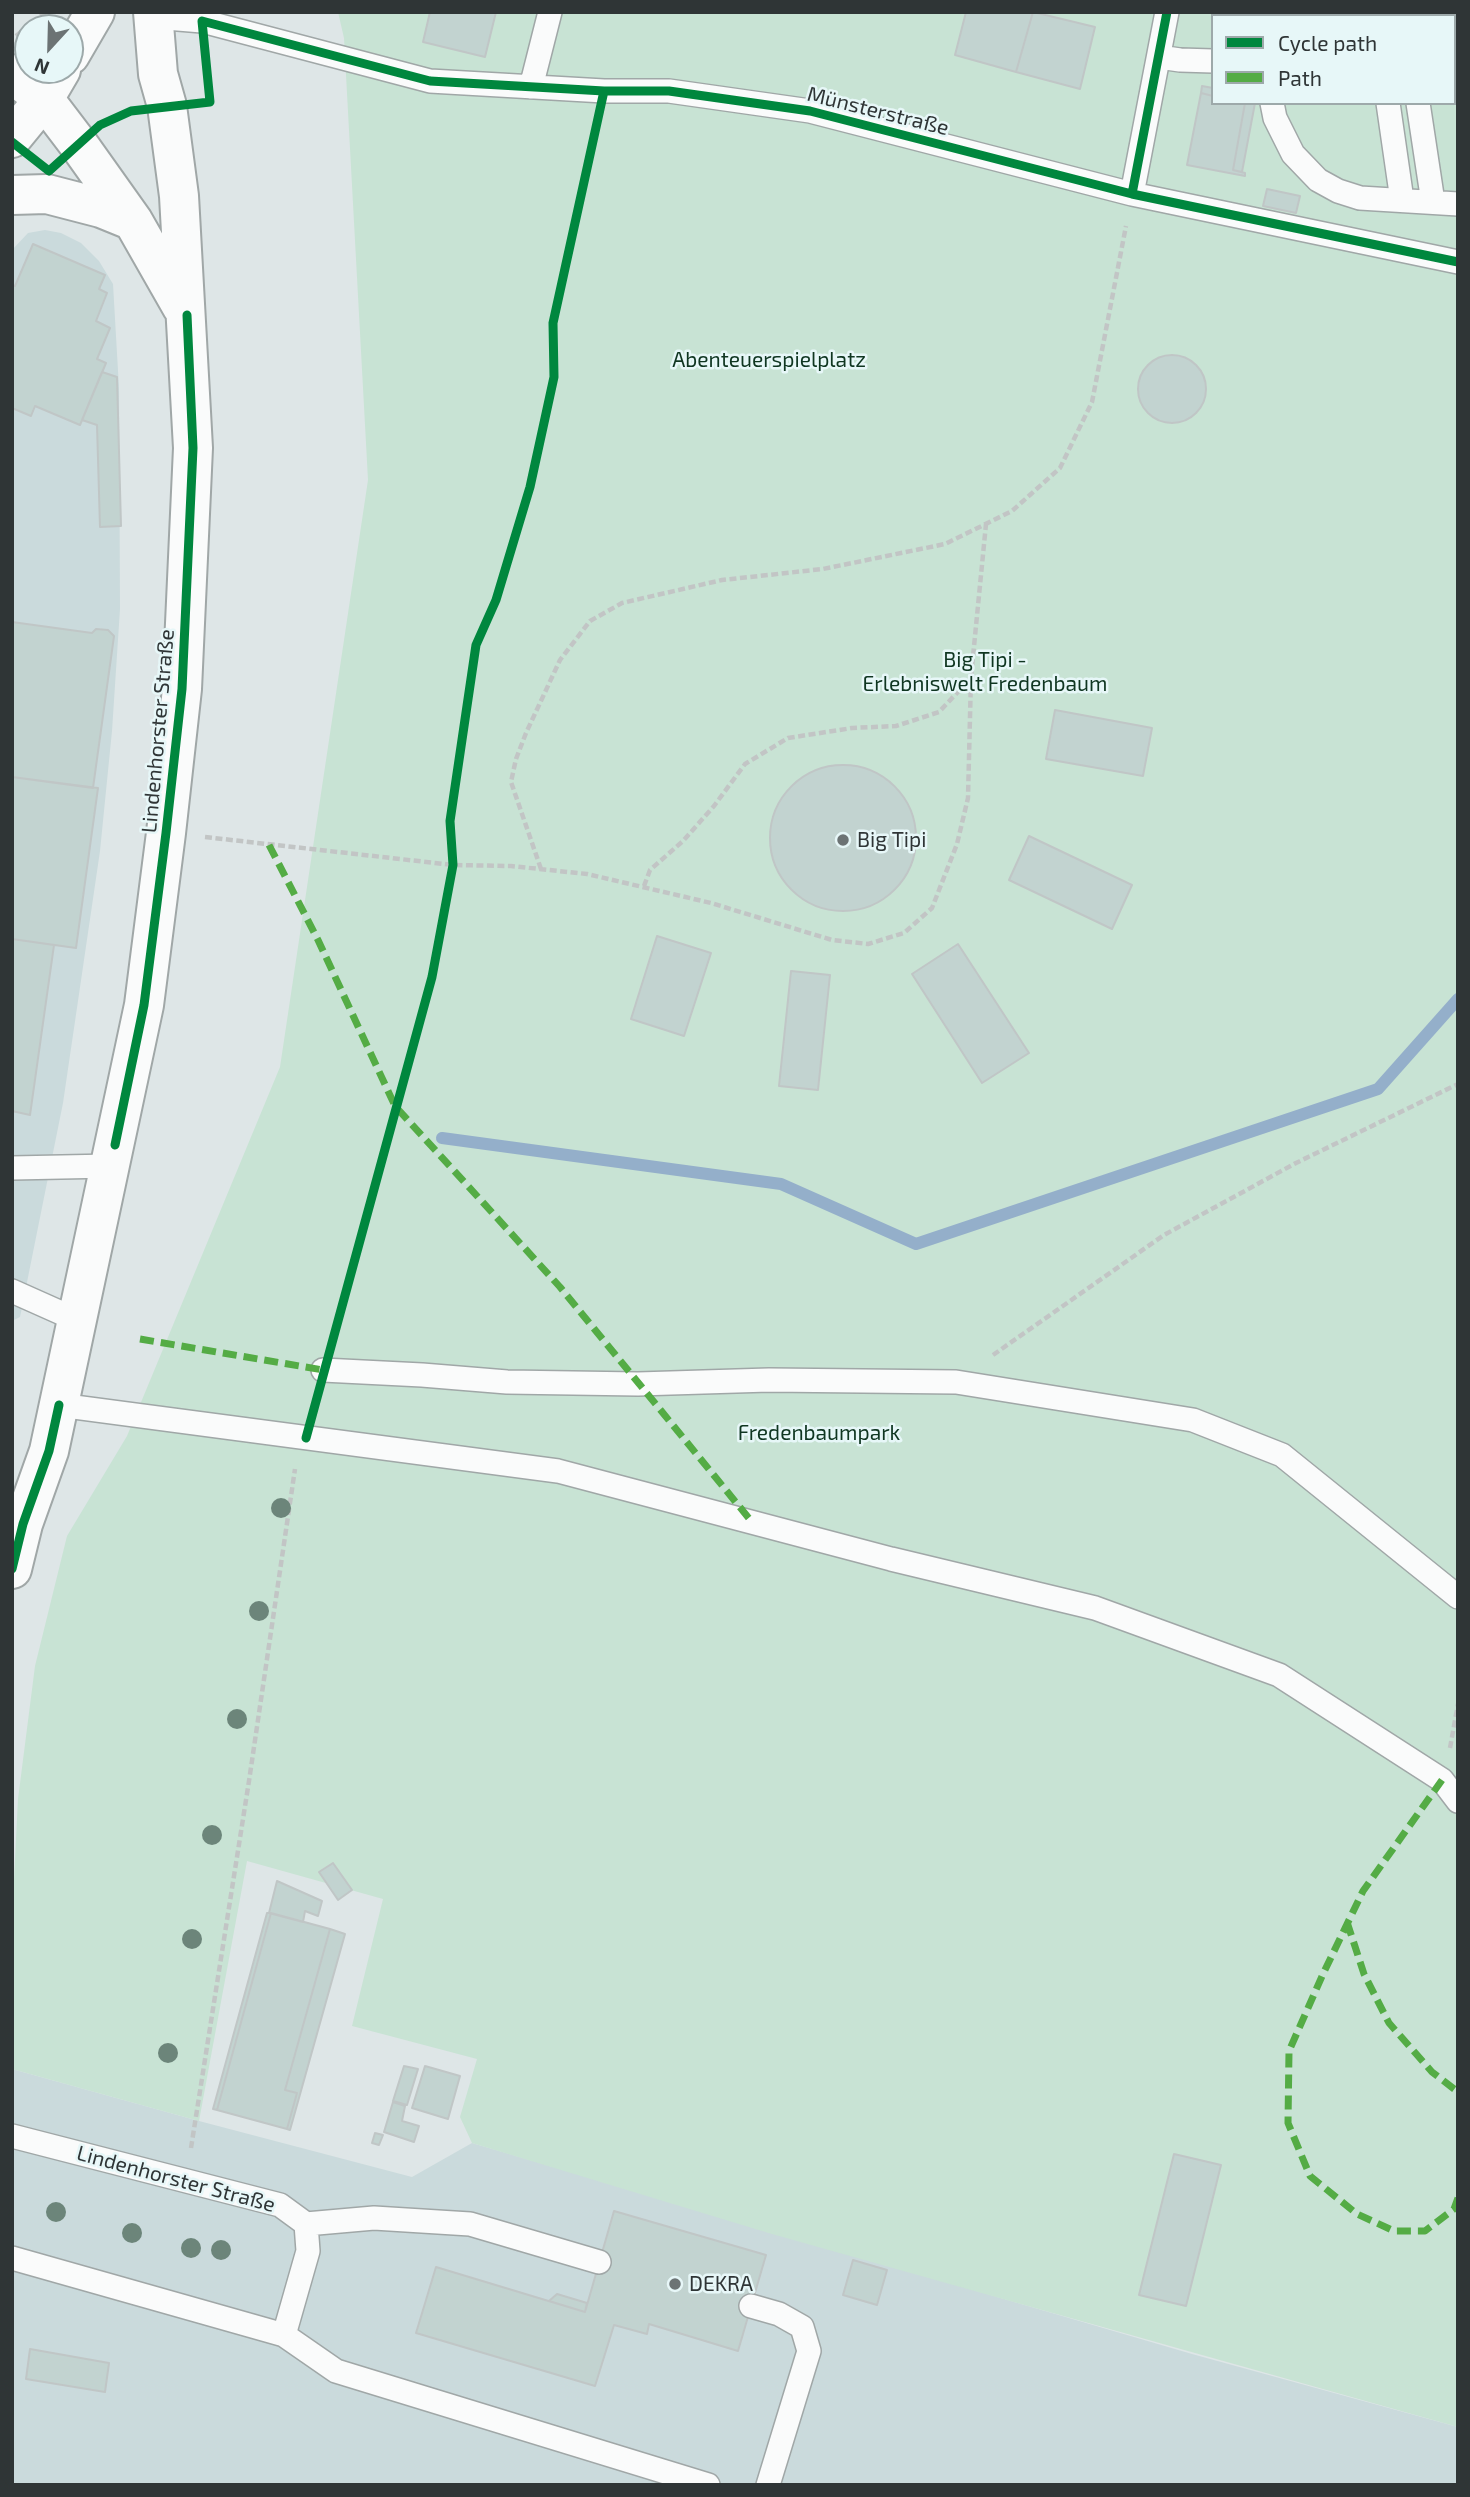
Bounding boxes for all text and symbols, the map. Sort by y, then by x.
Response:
north arrow [14,14,84,84]
legend [1211,14,1456,105]
text: Cycle path [1278,30,1377,55]
text: N [31,54,52,80]
text: Path [1278,65,1322,90]
street label: Münsterstraße [805,81,951,141]
park label: Abenteuerspielplatz [672,347,866,373]
street label: Lindenhorster Straße [137,628,179,834]
park label: Big Tipi - Erlebniswelt Fredenbaum [863,647,1107,697]
place label: Big Tipi [857,827,926,853]
marker: Big Tipi [835,832,851,848]
park label: Fredenbaumpark [738,1420,900,1446]
street label: Lindenhorster Straße [74,2140,278,2218]
place label: DEKRA [689,2271,753,2297]
marker: DEKRA [667,2276,683,2292]

